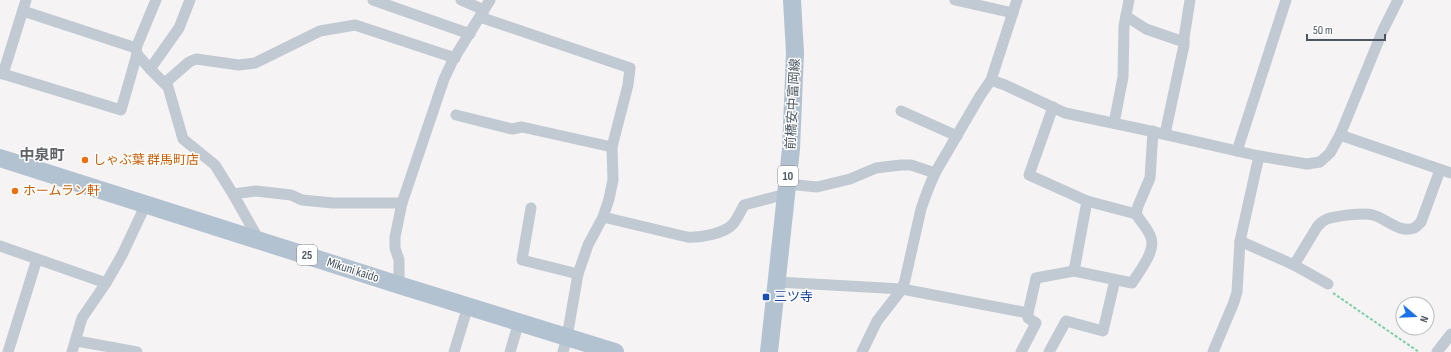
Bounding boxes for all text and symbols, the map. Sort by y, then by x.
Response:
scale bar [1307,16,1385,42]
text: 50 m [1313,23,1333,38]
street label: 前橋安中富岡線 [783,58,803,150]
district label: 中泉町 [19,146,65,165]
place label: しゃぶ葉 群馬町店 [93,152,199,168]
marker: しゃぶ葉 群馬町店 [80,155,90,165]
road number: 10 [778,166,798,186]
place label: ホームラン軒 [23,183,100,199]
marker: ホームラン軒 [10,186,20,196]
road number: 25 [297,245,317,265]
street label: Mikuni kaido [325,254,381,286]
place label: 三ツ寺 [774,289,813,305]
marker: 三ツ寺 [761,292,771,302]
north arrow [1395,296,1435,336]
text: N [1417,314,1431,324]

